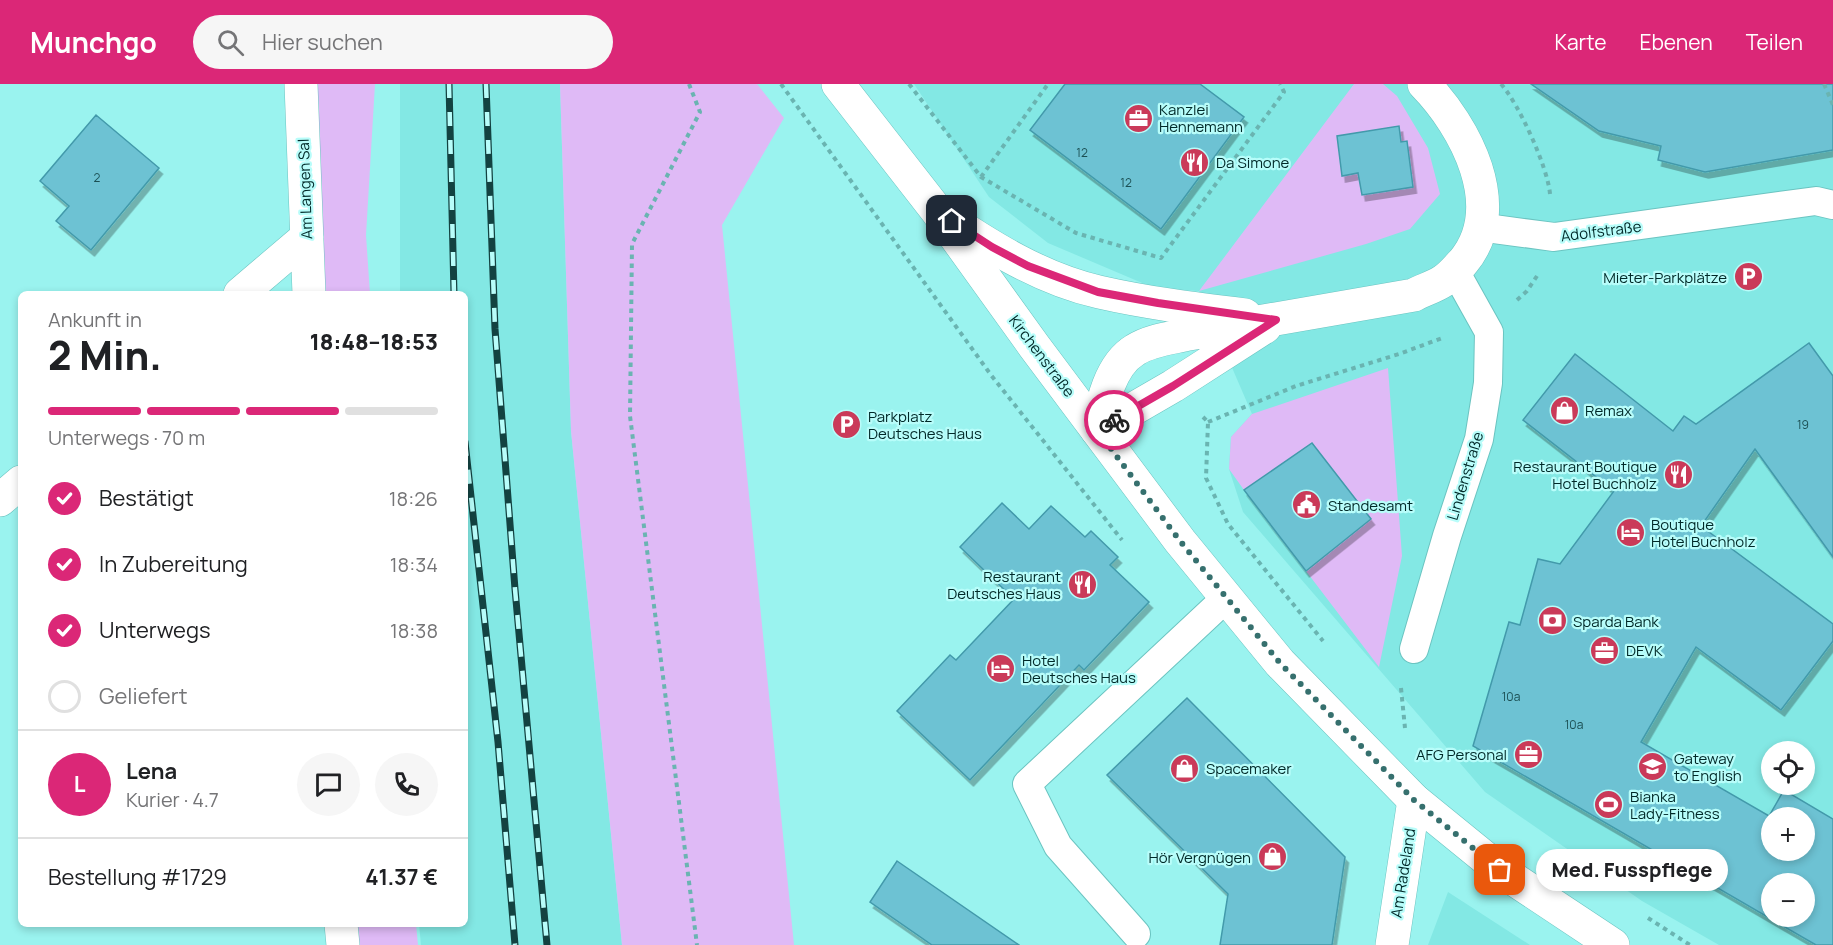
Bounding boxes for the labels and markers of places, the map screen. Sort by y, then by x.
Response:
place label: Kanzlei Hennemann [1159,99,1243,137]
office icon: Kanzlei Hennemann [1122,102,1154,134]
restaurant icon: Da Simone [1179,146,1211,178]
place label: Da Simone [1216,152,1290,173]
pin [926,195,977,246]
parking icon: Mieter-Parkplätze [1732,261,1764,293]
place label: Mieter-Parkplätze [1603,267,1727,288]
shop icon: Remax [1548,394,1580,426]
place label: Remax [1585,400,1632,421]
place label: Parkplatz Deutsches Haus [868,406,982,444]
parking icon: Parkplatz Deutsches Haus [831,409,863,441]
place label: Restaurant Boutique Hotel Buchholz [1513,456,1657,494]
restaurant icon: Restaurant Boutique Hotel Buchholz [1662,459,1694,491]
public building icon: Standesamt [1291,489,1323,521]
place label: Standesamt [1328,495,1413,516]
place label: Boutique Hotel Buchholz [1651,514,1756,552]
hotel icon: Boutique Hotel Buchholz [1614,517,1646,549]
place label: Restaurant Deutsches Haus [947,566,1061,604]
restaurant icon: Restaurant Deutsches Haus [1066,569,1098,601]
bank icon: Sparda Bank [1536,605,1568,637]
place label: Sparda Bank [1573,611,1659,632]
office icon: DEVK [1589,634,1621,666]
place label: DEVK [1626,640,1663,661]
place label: Hotel Deutsches Haus [1022,650,1136,688]
hotel icon: Hotel Deutsches Haus [985,653,1017,685]
office icon: AFG Personal [1512,738,1544,770]
place label: AFG Personal [1416,744,1507,765]
place label: Gateway to English [1674,748,1742,786]
school or university icon: Gateway to English [1637,751,1669,783]
shop icon: Spacemaker [1169,752,1201,784]
place label: Spacemaker [1206,758,1292,779]
place label: Bianka Lady-Fitness [1630,786,1720,824]
sports icon: Bianka Lady-Fitness [1593,789,1625,821]
shop icon: Hör Vergnügen [1256,841,1288,873]
pin [1474,844,1525,895]
place label: Hör Vergnügen [1148,847,1251,868]
callout: Med. Fusspflege [1536,849,1728,891]

